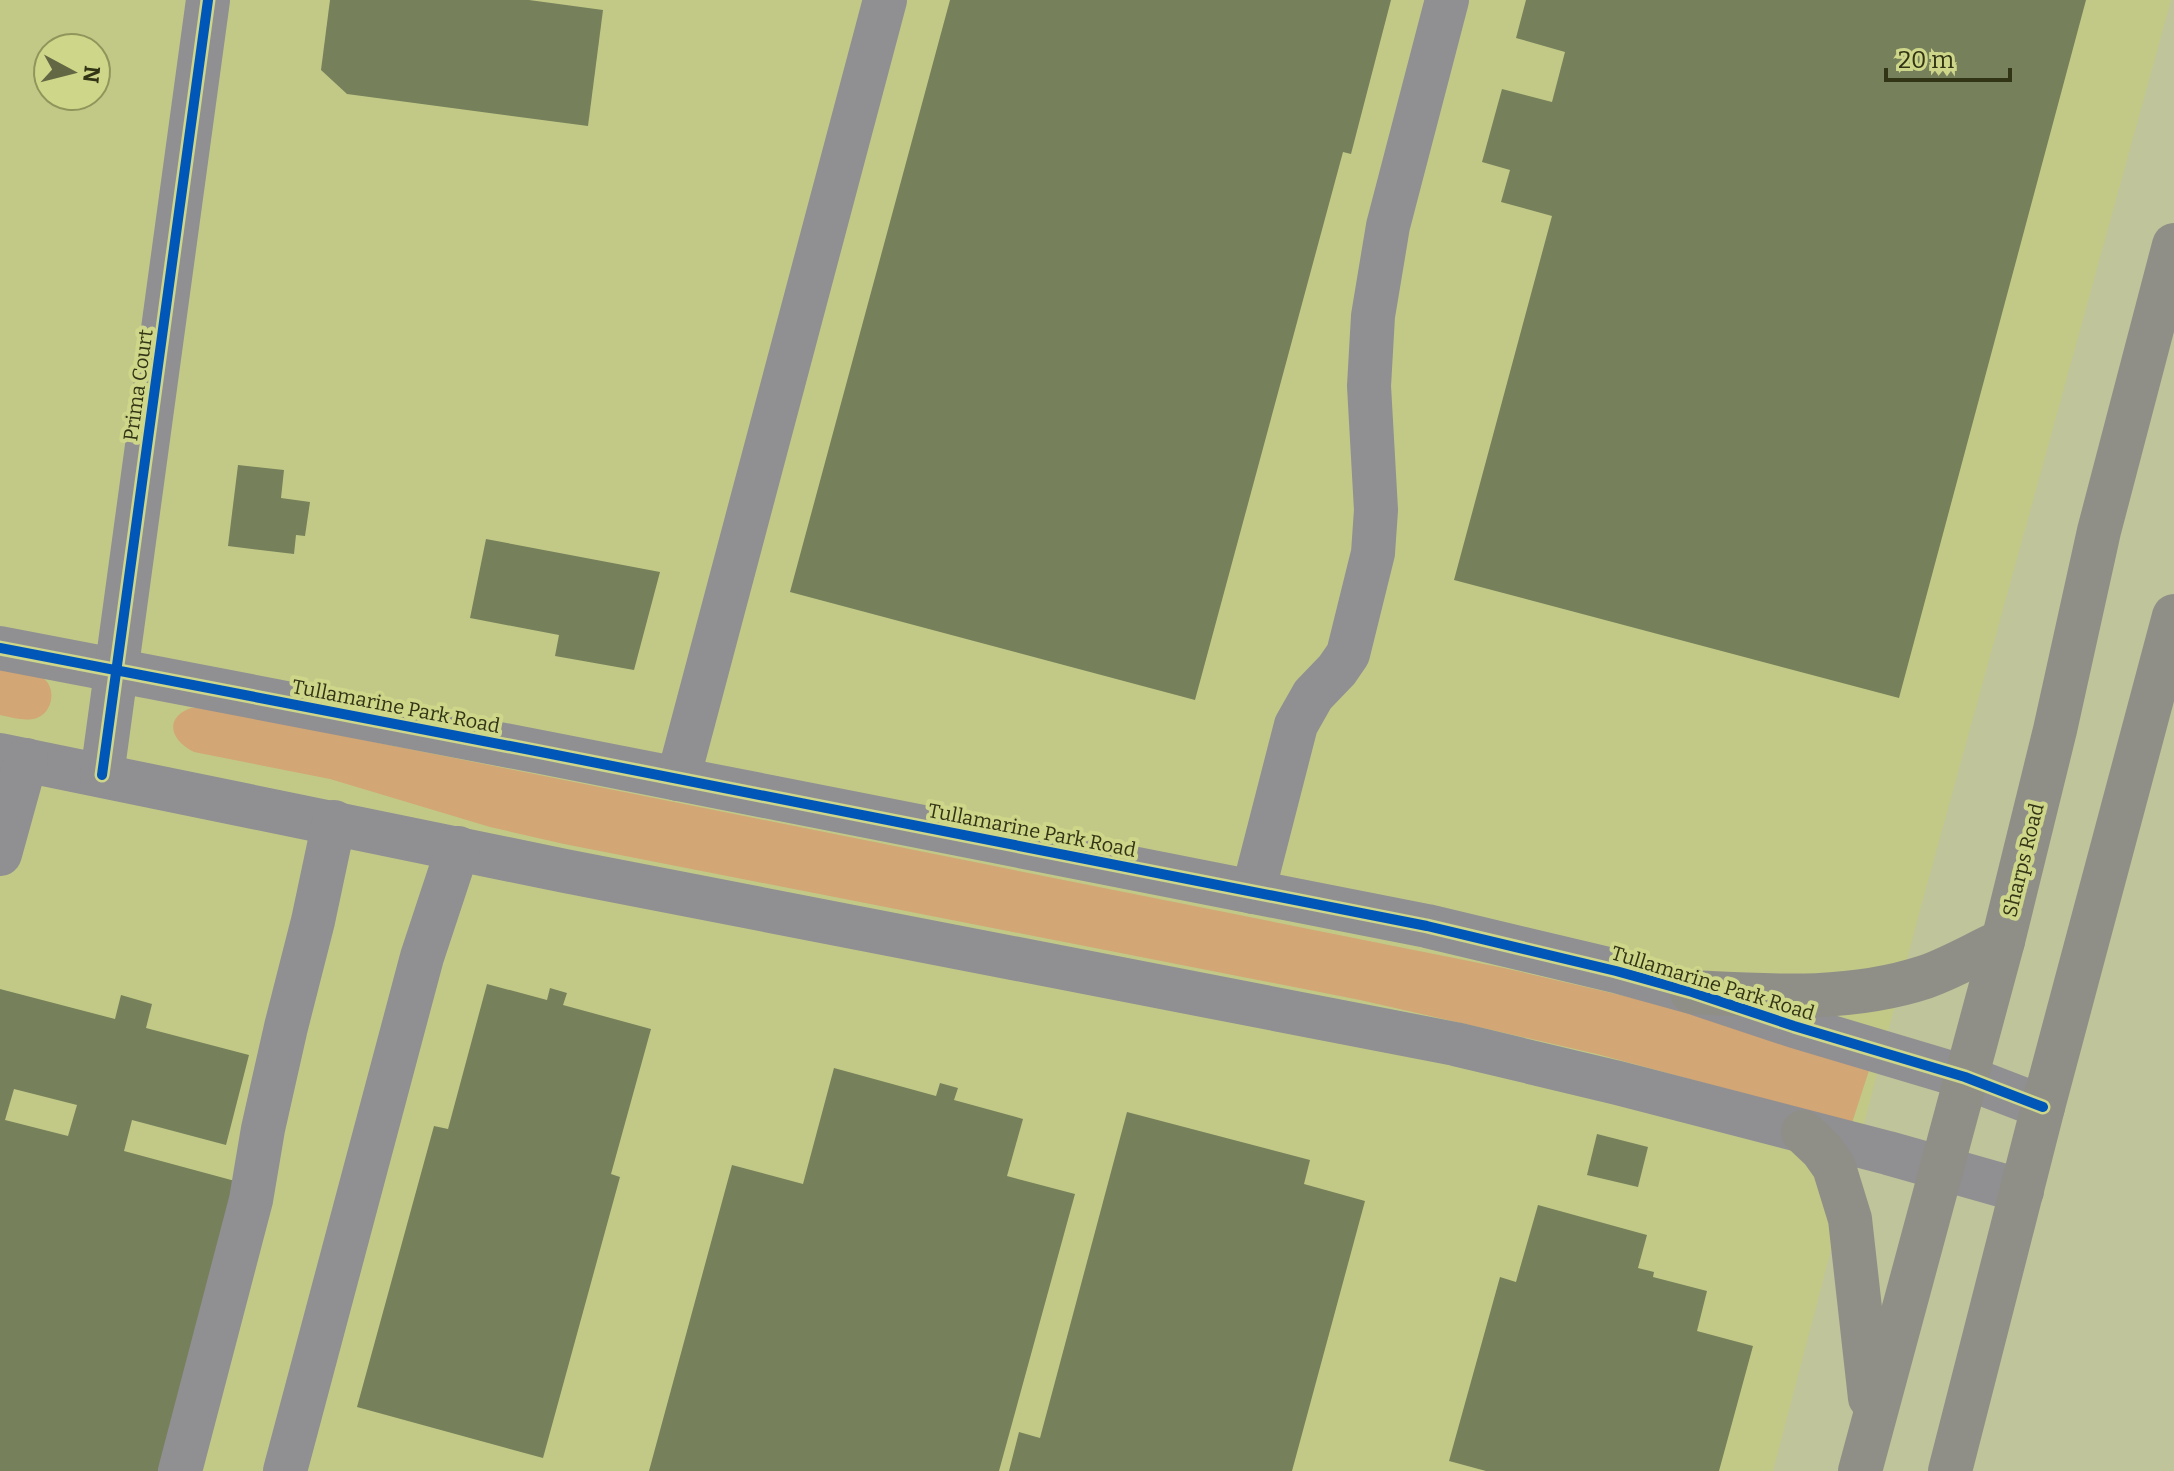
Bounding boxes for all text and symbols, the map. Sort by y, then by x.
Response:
north arrow [32,32,112,112]
scale bar [1886,32,2010,82]
text: 20 m [1898,46,1954,74]
text: N [77,64,106,84]
street label: Prima Court [118,328,158,442]
street label: Tullamarine Park Road [290,674,502,738]
street label: Tullamarine Park Road [926,798,1138,862]
street label: Sharps Road [1997,800,2049,919]
street label: Tullamarine Park Road [1608,941,1818,1025]

